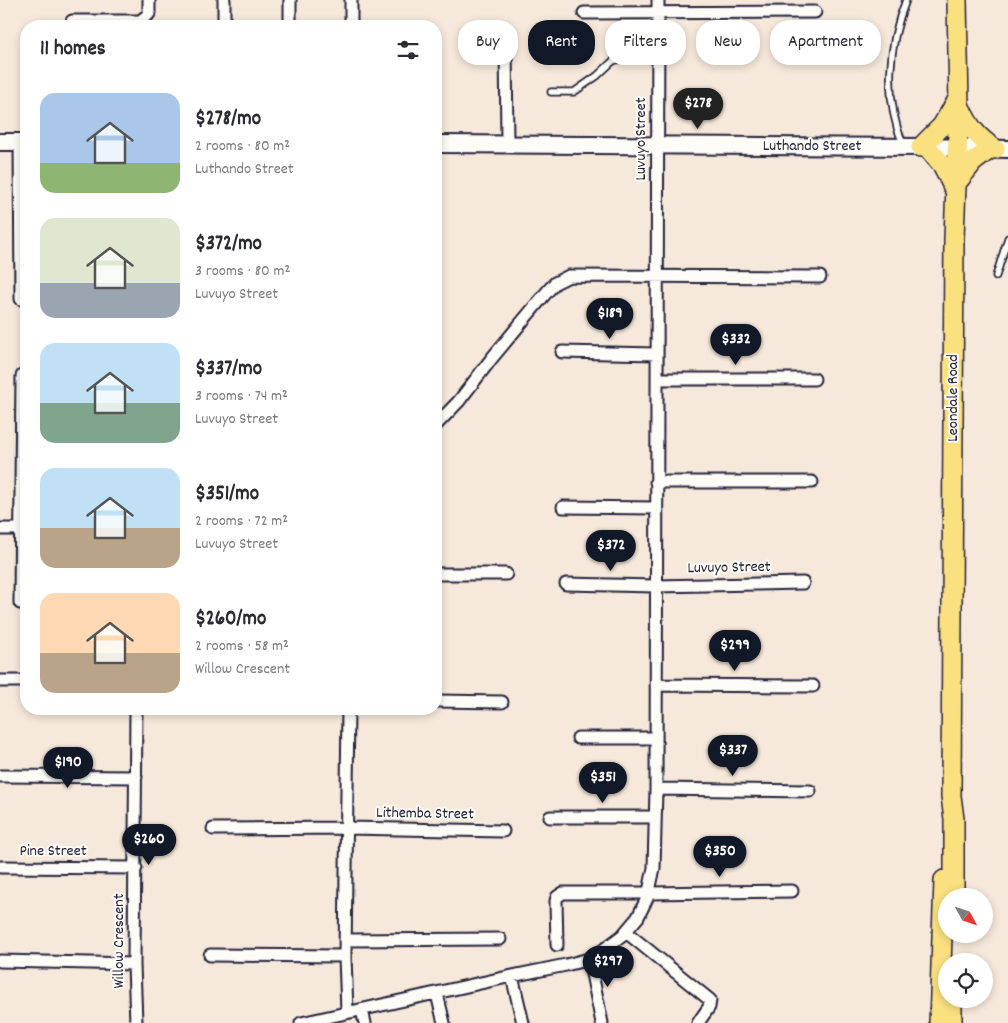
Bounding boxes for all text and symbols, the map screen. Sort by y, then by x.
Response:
chip: Buy [458,20,518,65]
chip: Rent [528,20,595,65]
chip: Filters [605,20,686,65]
chip: New [696,20,760,65]
chip: Apartment [770,20,881,65]
text: 11 homes [40,35,105,65]
icon: filters [394,36,422,64]
pin: $278 [668,88,728,130]
text: $278 [684,92,712,115]
street label: Luvuyo Street [630,97,653,181]
text: $278/mo [195,105,261,135]
icon: home [80,113,140,173]
text: 2 rooms · 80 m² [195,135,290,158]
street label: Luthando Street [763,135,861,158]
text: Luthando Street [195,158,294,181]
text: $372/mo [195,230,262,260]
icon: home [80,238,140,298]
text: 3 rooms · 80 m² [195,260,290,283]
text: Luvuyo Street [195,283,278,306]
pin: $189 [580,298,640,340]
text: $189 [597,302,623,325]
pin: $332 [706,324,766,366]
text: $332 [721,328,751,351]
street label: Leondale Road [942,354,965,442]
text: $337/mo [195,355,262,385]
icon: home [80,363,140,423]
text: 3 rooms · 74 m² [195,385,288,408]
text: Luvuyo Street [195,408,278,431]
text: $351/mo [195,480,259,510]
icon: home [80,488,140,548]
text: 2 rooms · 72 m² [195,510,288,533]
pin: $372 [581,530,641,572]
text: Luvuyo Street [195,533,278,556]
text: $372 [597,534,625,557]
street label: Luvuyo Street [687,556,771,580]
text: $260/mo [195,605,266,635]
icon: home [80,613,140,673]
pin: $299 [705,630,765,672]
text: $299 [720,634,750,657]
text: 2 rooms · 58 m² [195,635,289,658]
text: Willow Crescent [195,658,290,681]
pin: $337 [703,734,763,777]
text: $337 [719,739,747,762]
pin: $190 [38,746,98,789]
text: $190 [54,751,82,774]
pin: $351 [573,762,633,804]
text: $351 [590,766,616,789]
street label: Lithemba Street [376,802,474,826]
pin: $260 [119,824,179,866]
text: $260 [133,828,165,851]
pin: $350 [690,836,750,878]
street label: Pine Street [19,840,87,863]
text: $350 [704,840,736,863]
north arrow [938,888,992,942]
map controls [938,888,993,1008]
street label: Willow Crescent [108,893,131,989]
pin: $297 [578,946,638,988]
text: $297 [594,950,622,973]
button: locate [938,953,993,1008]

